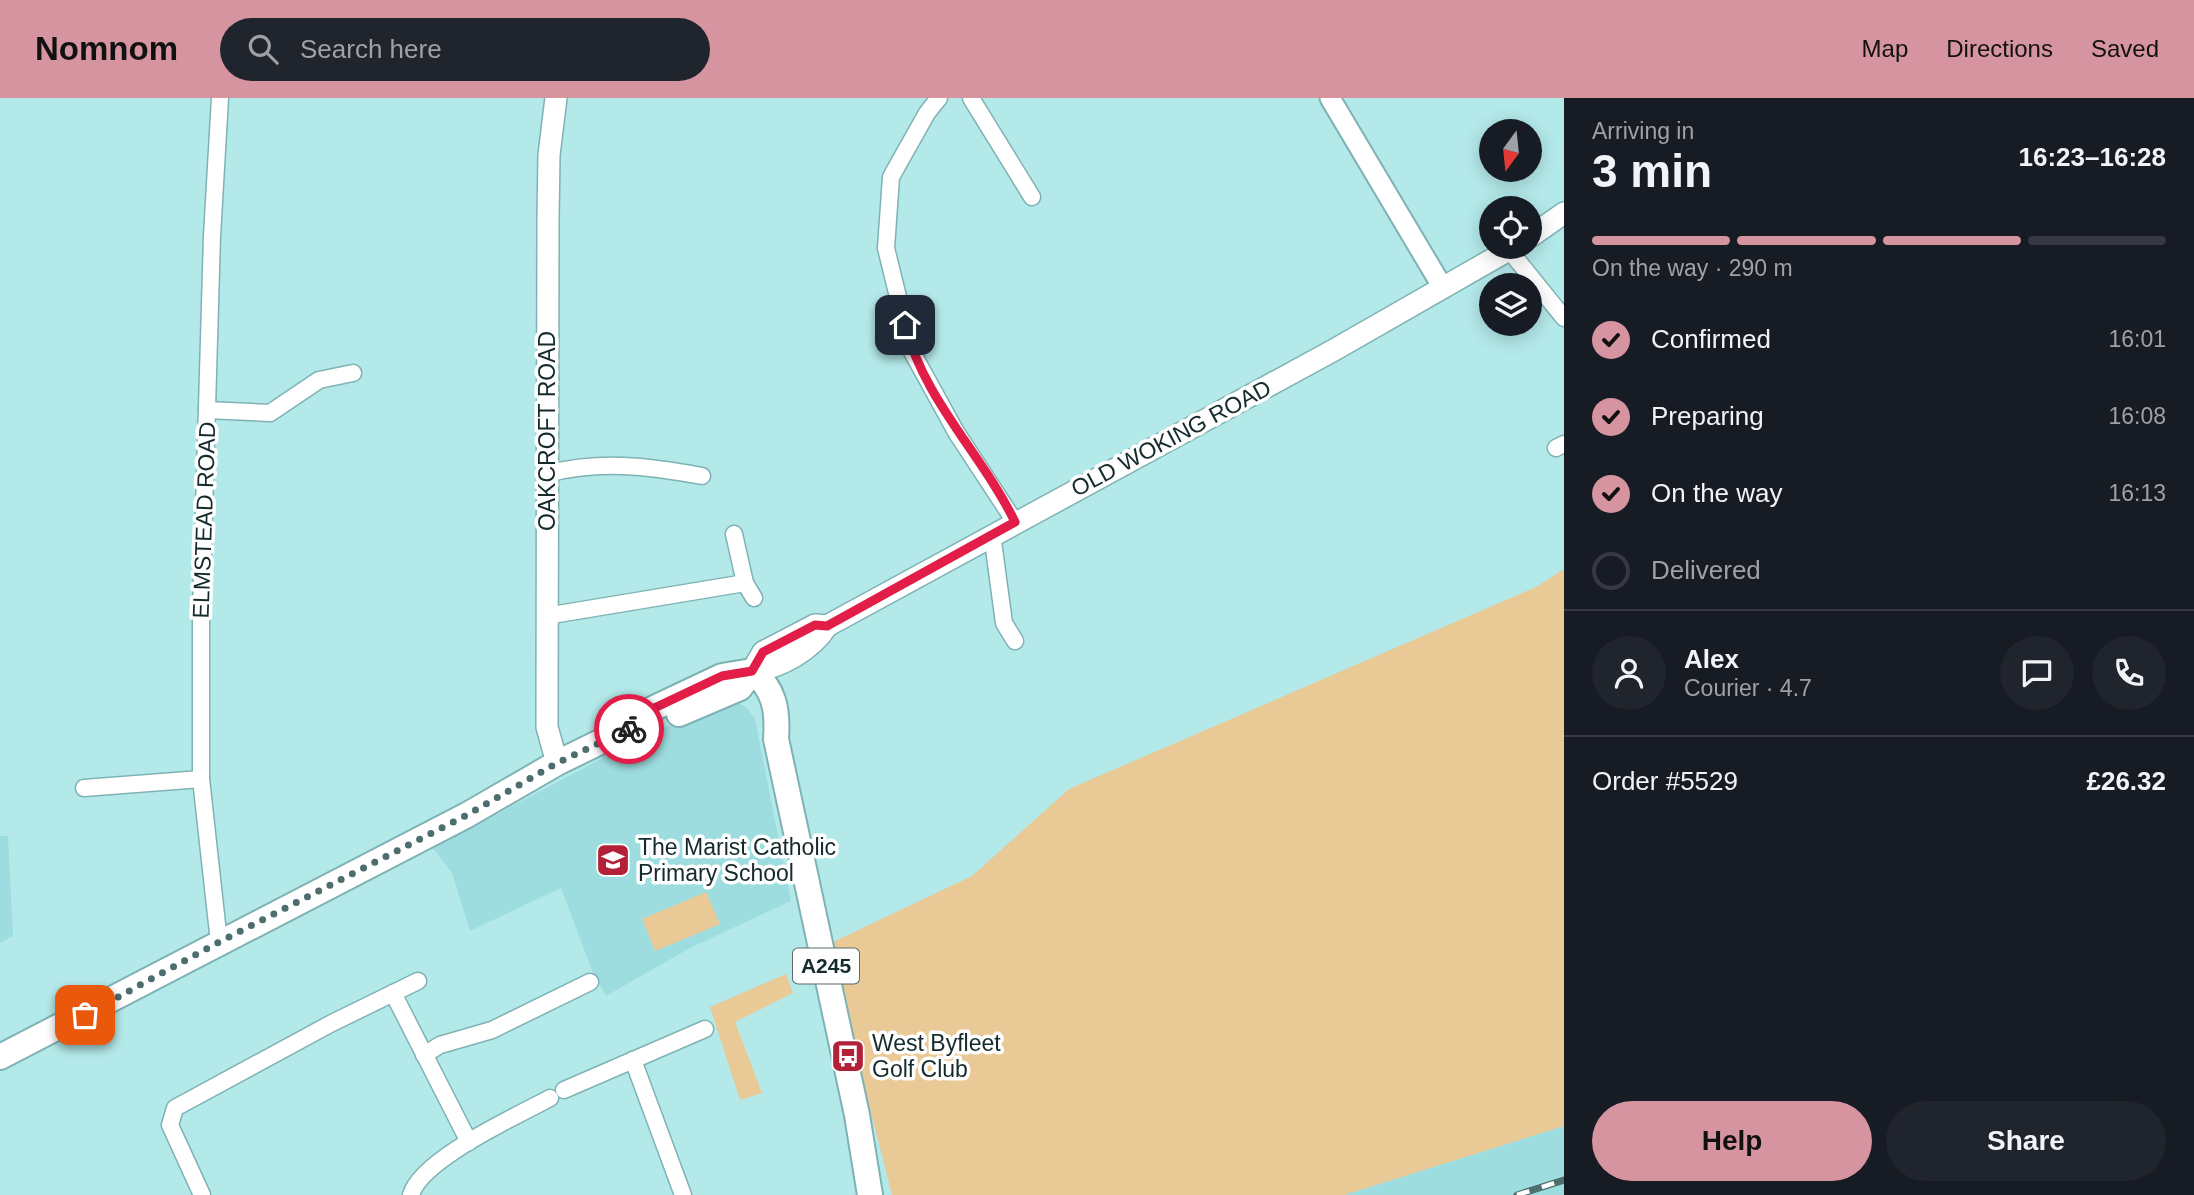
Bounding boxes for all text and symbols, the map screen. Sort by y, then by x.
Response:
search box [220,18,710,81]
text: Nomnom [35,30,178,67]
icon: search [244,30,282,68]
text: Search here [300,34,442,64]
text: Map [1862,35,1908,62]
text: Directions [1946,35,2053,62]
text: Saved [2091,35,2159,62]
text: Arriving in [1592,118,1694,144]
north arrow [1479,119,1542,182]
map controls [1479,119,1542,336]
text: 16:23–16:28 [2019,142,2166,172]
text: 3 min [1592,145,1712,197]
button: locate [1479,196,1542,259]
text: On the way · 290 m [1592,255,1793,281]
button: layers [1479,273,1542,336]
pin [875,295,935,355]
icon: home [886,306,924,344]
icon: check [1592,321,1630,359]
text: Confirmed [1651,324,1771,354]
text: 16:01 [2108,326,2166,352]
street label: OAKCROFT ROAD [534,331,560,531]
street label: OLD WOKING ROAD [1067,374,1275,502]
icon: check [1592,398,1630,436]
text: Preparing [1651,401,1764,431]
text: 16:08 [2108,403,2166,429]
street label: ELMSTEAD ROAD [188,421,220,619]
icon: check [1592,475,1630,513]
text: On the way [1651,478,1783,508]
text: 16:13 [2108,480,2166,506]
text: Delivered [1651,555,1761,585]
button: person [1592,636,1666,710]
button: chat [2000,636,2074,710]
button: phone [2092,636,2166,710]
text: Alex [1684,644,1739,674]
text: Courier · 4.7 [1684,675,1812,701]
courier [594,694,664,764]
icon: bike [610,710,648,748]
text: Order #5529 [1592,766,1738,796]
text: £26.32 [2086,766,2166,796]
place label: The Marist Catholic Primary School [638,834,836,886]
school or university icon: The Marist Catholic Primary School [594,841,632,879]
road number: A245 [793,948,859,984]
pin [55,985,115,1045]
icon: bag [66,996,104,1034]
place label: West Byfleet Golf Club [872,1030,1001,1082]
bus stop icon: West Byfleet Golf Club [829,1037,867,1075]
button: Help [1592,1101,1872,1181]
button: Share [1886,1101,2166,1181]

